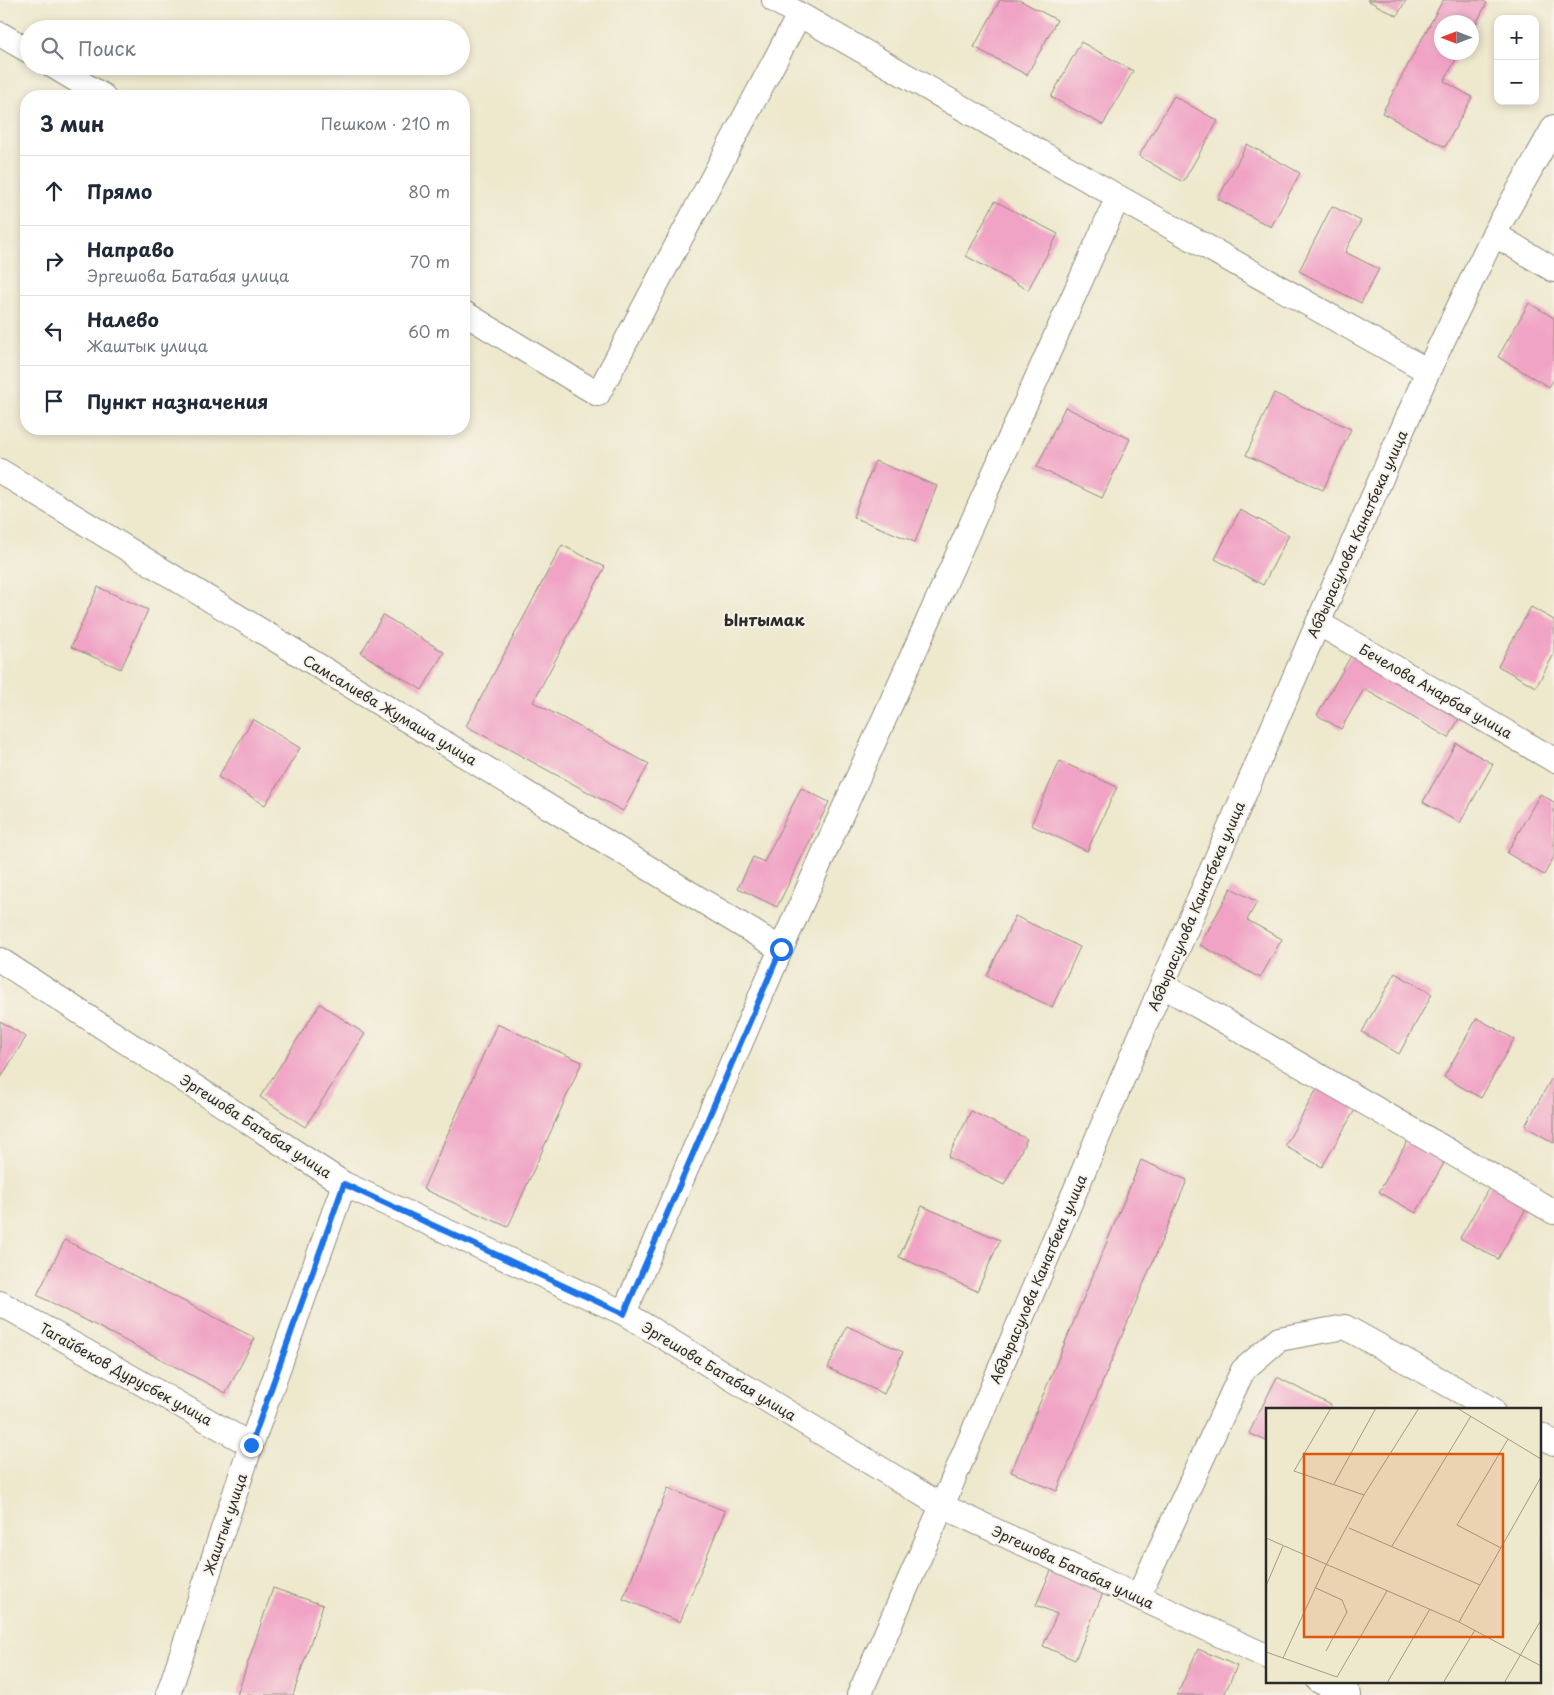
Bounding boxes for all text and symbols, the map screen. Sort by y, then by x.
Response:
north arrow [1434,15,1479,60]
map controls [1494,15,1539,105]
button: + [1494,15,1539,60]
search box [20,20,470,75]
icon: search [38,34,66,62]
text: Поиск [78,34,136,62]
button: − [1494,60,1539,105]
text: 3 мин [40,107,104,139]
text: Пешком · 210 m [321,111,450,135]
icon: ahead [40,177,68,205]
text: Прямо [87,177,152,205]
text: 80 m [408,179,450,203]
text: Направо [87,235,174,263]
icon: right [40,247,68,275]
text: 70 m [410,249,450,273]
text: Эргешова Батабая улица [87,263,289,287]
text: Налево [87,305,159,333]
icon: left [40,317,68,345]
text: 60 m [408,319,450,343]
text: Жаштык улица [87,333,208,357]
icon: arrive [40,387,68,415]
text: Пункт назначения [87,387,268,415]
street label: Абдырасулова Канатбека улица [1302,426,1413,641]
district label: Ынтымак [723,607,805,631]
street label: Бечелова Анарбая улица [1356,639,1517,744]
street label: Самсалиева Жумаша улица [299,650,481,770]
street label: Абдырасулова Канатбека улица [1142,798,1250,1014]
route start [770,938,793,961]
street label: Эргешова Батабая улица [176,1069,336,1183]
street label: Абдырасулова Канатбека улица [984,1171,1092,1387]
street label: Эргешова Батабая улица [638,1316,800,1426]
street label: Тагайбеков Дурусбек улица [36,1318,216,1431]
inset map [1266,1408,1542,1682]
route end [240,1434,263,1457]
street label: Жаштык улица [198,1470,252,1577]
street label: Эргешова Батабая улица [988,1520,1158,1614]

